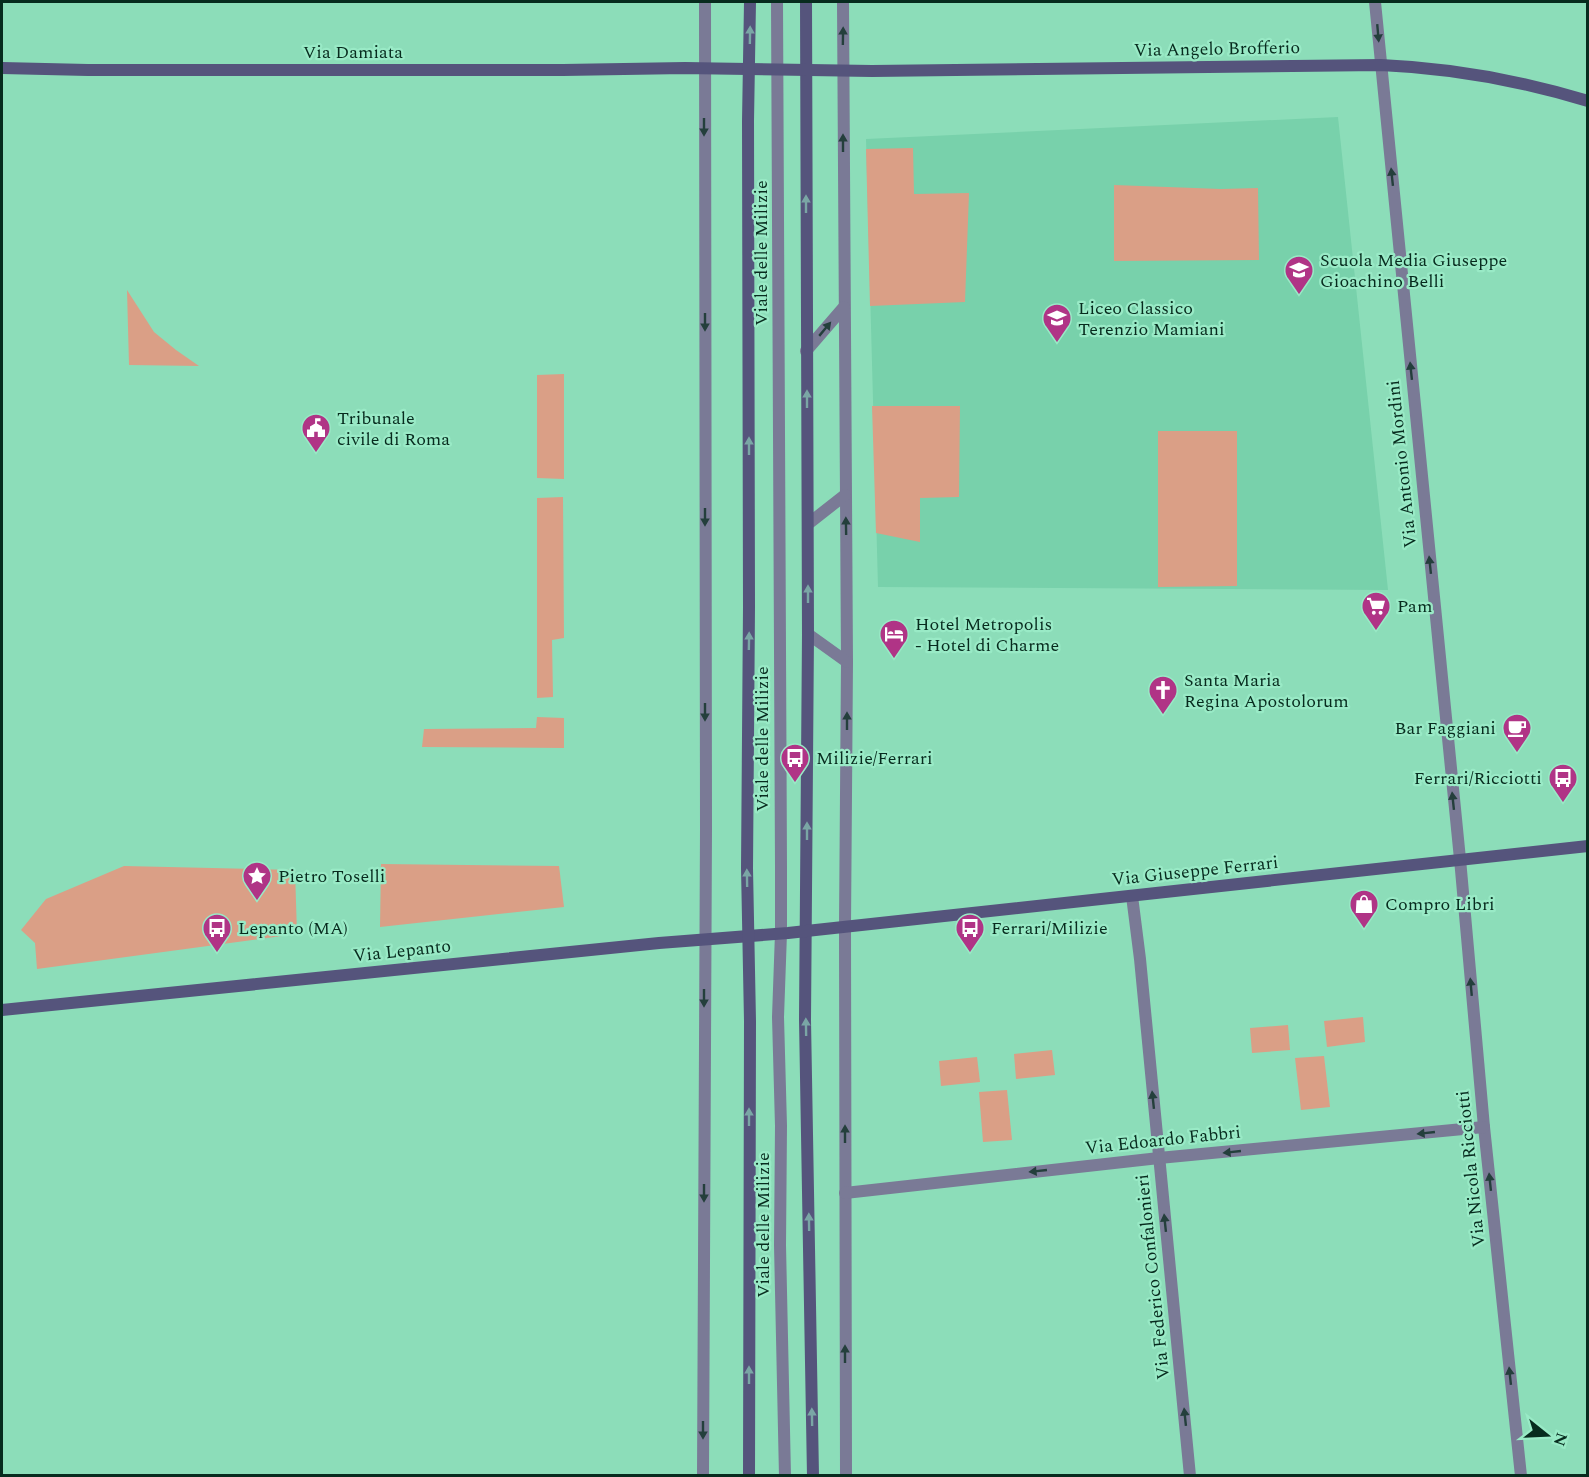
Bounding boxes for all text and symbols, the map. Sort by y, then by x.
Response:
one-way arrow [1373,24,1383,43]
one-way arrow [745,26,755,45]
one-way arrow [838,27,847,46]
street label: Via Angelo Brofferio [1134,34,1300,64]
street label: Via Damiata [303,39,403,66]
one-way arrow [699,117,709,136]
one-way arrow [838,134,848,153]
one-way arrow [1387,168,1396,187]
street label: Viale delle Milizie [748,180,775,326]
one-way arrow [801,194,811,213]
place label: Scuola Media Giuseppe Gioachino Belli [1320,247,1507,295]
school or university icon: Scuola Media Giuseppe Gioachino Belli [1283,254,1315,296]
place label: Liceo Classico Terenzio Mamiani [1078,295,1225,343]
school or university icon: Liceo Classico Terenzio Mamiani [1041,302,1073,344]
one-way arrow [700,312,710,331]
one-way arrow [818,322,831,337]
one-way arrow [1406,362,1416,381]
street label: Via Antonio Mordini [1380,379,1424,549]
one-way arrow [802,389,812,408]
place label: Tribunale civile di Roma [337,405,450,453]
public building icon: Tribunale civile di Roma [300,412,332,454]
one-way arrow [744,436,754,455]
one-way arrow [700,507,710,526]
one-way arrow [841,516,851,535]
one-way arrow [1425,556,1435,575]
one-way arrow [803,584,813,603]
supermarket icon: Pam [1360,590,1392,632]
place label: Pam [1397,593,1432,620]
place label: Hotel Metropolis - Hotel di Charme [915,611,1059,659]
hotel icon: Hotel Metropolis - Hotel di Charme [878,618,910,660]
one-way arrow [744,631,754,650]
street label: Viale delle Milizie [749,666,776,812]
place label: Santa Maria Regina Apostolorum [1184,667,1349,715]
church icon: Santa Maria Regina Apostolorum [1147,674,1179,716]
one-way arrow [701,702,710,721]
one-way arrow [842,711,852,730]
cafe icon: Bar Faggiani [1501,712,1533,754]
place label: Bar Faggiani [1395,715,1496,742]
bus stop icon: Milizie/Ferrari [779,742,811,784]
place label: Milizie/Ferrari [816,745,933,772]
bus stop icon: Ferrari/Ricciotti [1547,762,1579,804]
place label: Ferrari/Ricciotti [1414,765,1542,792]
one-way arrow [1449,792,1458,811]
one-way arrow [802,821,812,840]
street label: Via Giuseppe Ferrari [1110,849,1280,893]
place icon: Pietro Toselli [241,860,273,902]
place label: Pietro Toselli [278,863,385,890]
one-way arrow [742,868,752,887]
shop icon: Compro Libri [1348,888,1380,930]
place label: Compro Libri [1385,891,1495,918]
bus stop icon: Lepanto (MA) [201,912,233,954]
bus stop icon: Ferrari/Milizie [954,912,986,954]
place label: Lepanto (MA) [238,915,348,942]
place label: Ferrari/Milizie [991,915,1108,942]
street label: Via Lepanto [352,932,452,970]
one-way arrow [1466,978,1476,997]
one-way arrow [699,989,709,1008]
one-way arrow [801,1018,810,1037]
street label: Via Nicola Ricciotti [1449,1089,1493,1249]
one-way arrow [1148,1090,1158,1109]
one-way arrow [744,1108,754,1127]
street label: Via Edoardo Fabbri [1084,1118,1242,1162]
one-way arrow [840,1125,850,1144]
one-way arrow [1416,1128,1435,1138]
one-way arrow [1222,1147,1241,1157]
street label: Viale delle Milizie [750,1152,777,1298]
one-way arrow [1028,1166,1047,1176]
one-way arrow [1485,1172,1494,1191]
street label: Via Federico Confalonieri [1129,1173,1177,1381]
one-way arrow [699,1184,709,1203]
one-way arrow [804,1213,813,1232]
one-way arrow [1161,1214,1170,1233]
one-way arrow [840,1345,850,1364]
one-way arrow [744,1366,754,1385]
one-way arrow [1505,1366,1515,1385]
north arrow [1517,1405,1577,1465]
one-way arrow [807,1408,817,1427]
one-way arrow [1180,1408,1190,1427]
one-way arrow [698,1421,708,1440]
text: N [1547,1429,1574,1449]

